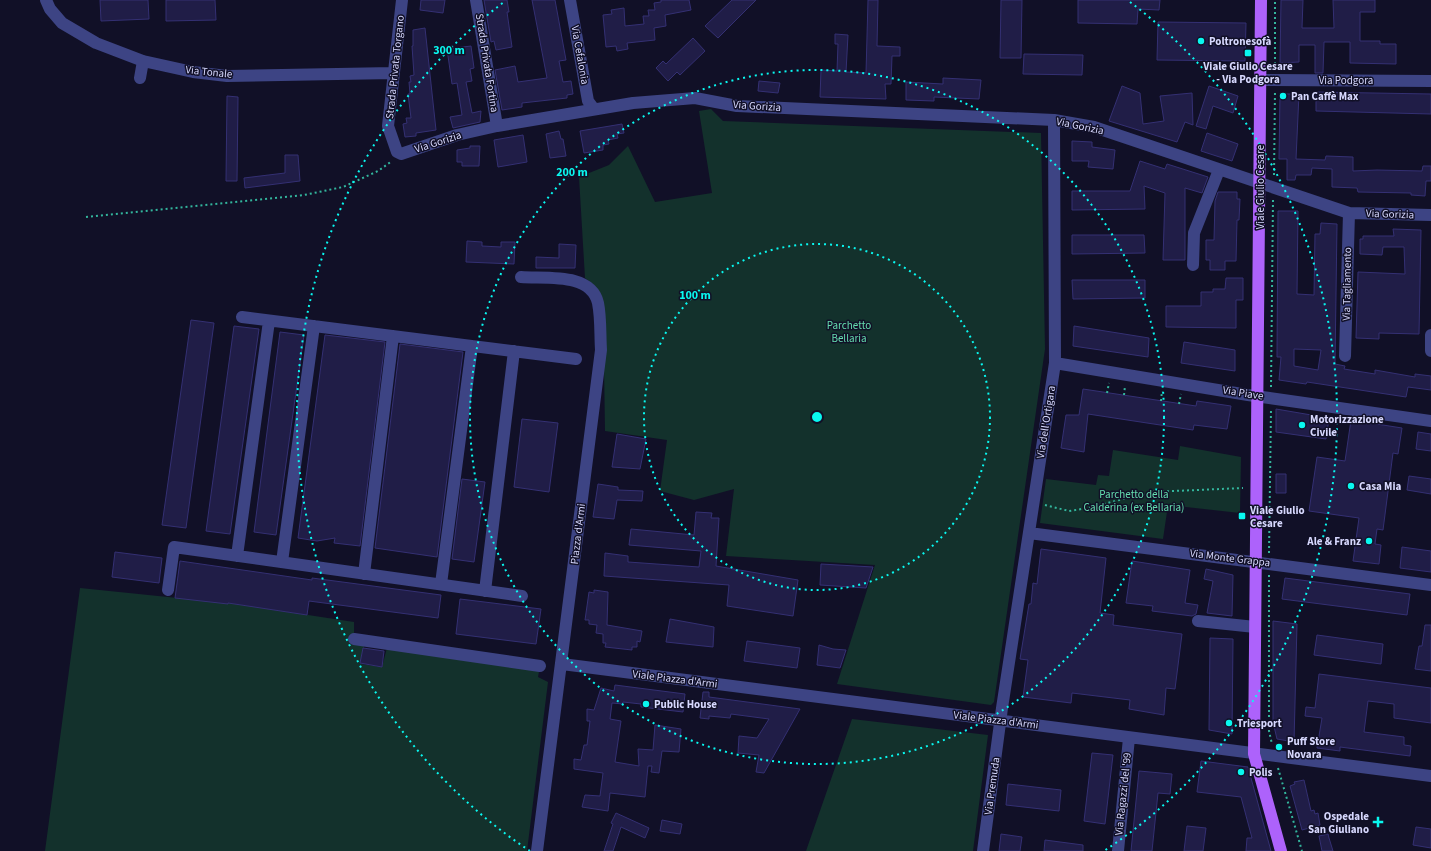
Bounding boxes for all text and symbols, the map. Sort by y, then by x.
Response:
street label: Strada Privata Fortina [472,13,502,113]
street label: Strada Privata Torgano [382,14,408,120]
street label: Via Cefalonia [567,24,593,86]
place label: Poltronesofà [1209,34,1272,49]
marker: Poltronesofà [1196,36,1206,46]
text: 300 m [433,42,465,59]
marker: Viale Giulio Cesare - Via Podgora [1243,48,1253,58]
place label: Viale Giulio Cesare - Via Podgora [1202,59,1293,87]
street label: Via Tonale [185,62,234,82]
street label: Via Podgora [1319,73,1373,88]
place label: Pan Caffè Max [1291,89,1359,104]
marker: Pan Caffè Max [1278,91,1288,101]
street label: Via Gorizia [732,97,782,115]
street label: Via Gorizia [1055,114,1105,138]
street label: Via Gorizia [413,127,463,157]
street label: Viale Giulio Cesare [1253,144,1268,229]
text: 200 m [556,164,588,181]
street label: Via Gorizia [1366,206,1414,222]
street label: Via Tagliamento [1339,247,1355,321]
text: 100 m [679,287,711,304]
park label: Parchetto Bellaria [827,318,871,346]
street label: Via Piave [1222,382,1265,404]
street label: Via dell'Ortigara [1033,384,1059,460]
centre of rings [810,410,824,424]
place label: Motorizzazione Civile [1310,412,1384,440]
marker: Motorizzazione Civile [1297,420,1307,430]
place label: Casa Mia [1359,479,1401,494]
marker: Casa Mia [1346,481,1356,491]
park label: Parchetto della Calderina (ex Bellaria) [1084,487,1184,515]
street label: Piazza d'Armi [567,503,589,565]
place label: Viale Giulio Cesare [1249,503,1305,531]
marker: Viale Giulio Cesare [1237,511,1247,521]
place label: Ale & Franz [1306,534,1361,549]
marker: Ale & Franz [1364,536,1374,546]
street label: Via Monte Grappa [1189,546,1271,570]
street label: Viale Piazza d'Armi [632,666,718,692]
place label: Public House [654,697,717,712]
marker: Public House [641,699,651,709]
street label: Viale Piazza d'Armi [953,707,1039,733]
place label: Triesport [1237,716,1282,731]
marker: Triesport [1224,718,1234,728]
place label: Puff Store Novara [1287,734,1335,762]
marker: Puff Store Novara [1274,742,1284,752]
street label: Via Ragazzi del '99 [1111,752,1135,836]
street label: Via Premuda [981,756,1003,816]
place label: Polis [1249,765,1273,780]
marker: Polis [1236,767,1246,777]
place label: Ospedale San Giuliano [1308,809,1369,837]
marker: Ospedale San Giuliano [1372,816,1384,828]

